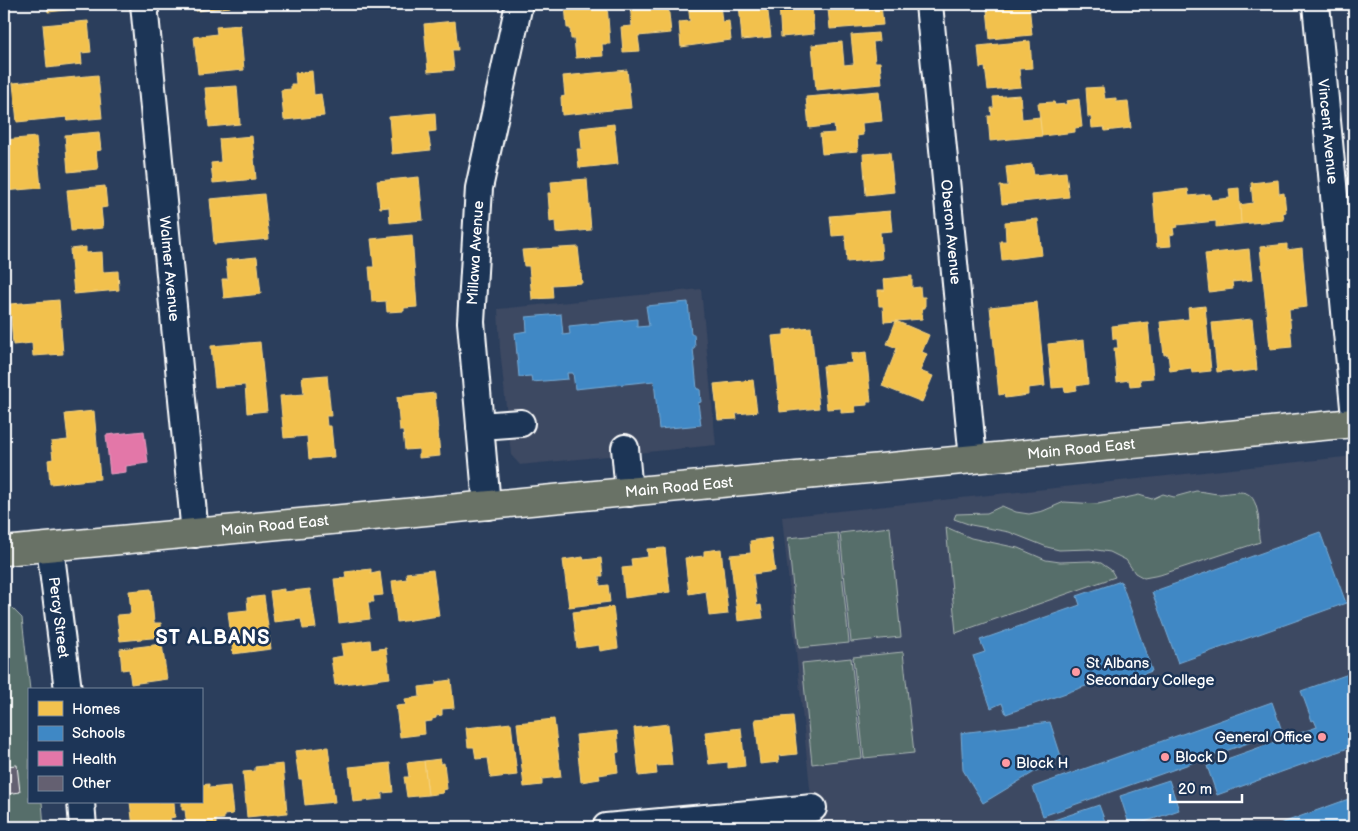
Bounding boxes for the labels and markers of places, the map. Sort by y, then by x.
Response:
place label: St Albans Secondary College [1086,654,1214,690]
marker: St Albans Secondary College [1070,666,1082,678]
place label: General Office [1215,728,1312,747]
marker: General Office [1316,731,1328,743]
place label: Block D [1175,748,1227,767]
marker: Block D [1159,751,1171,763]
place label: Block H [1016,754,1068,773]
marker: Block H [1000,757,1012,769]

